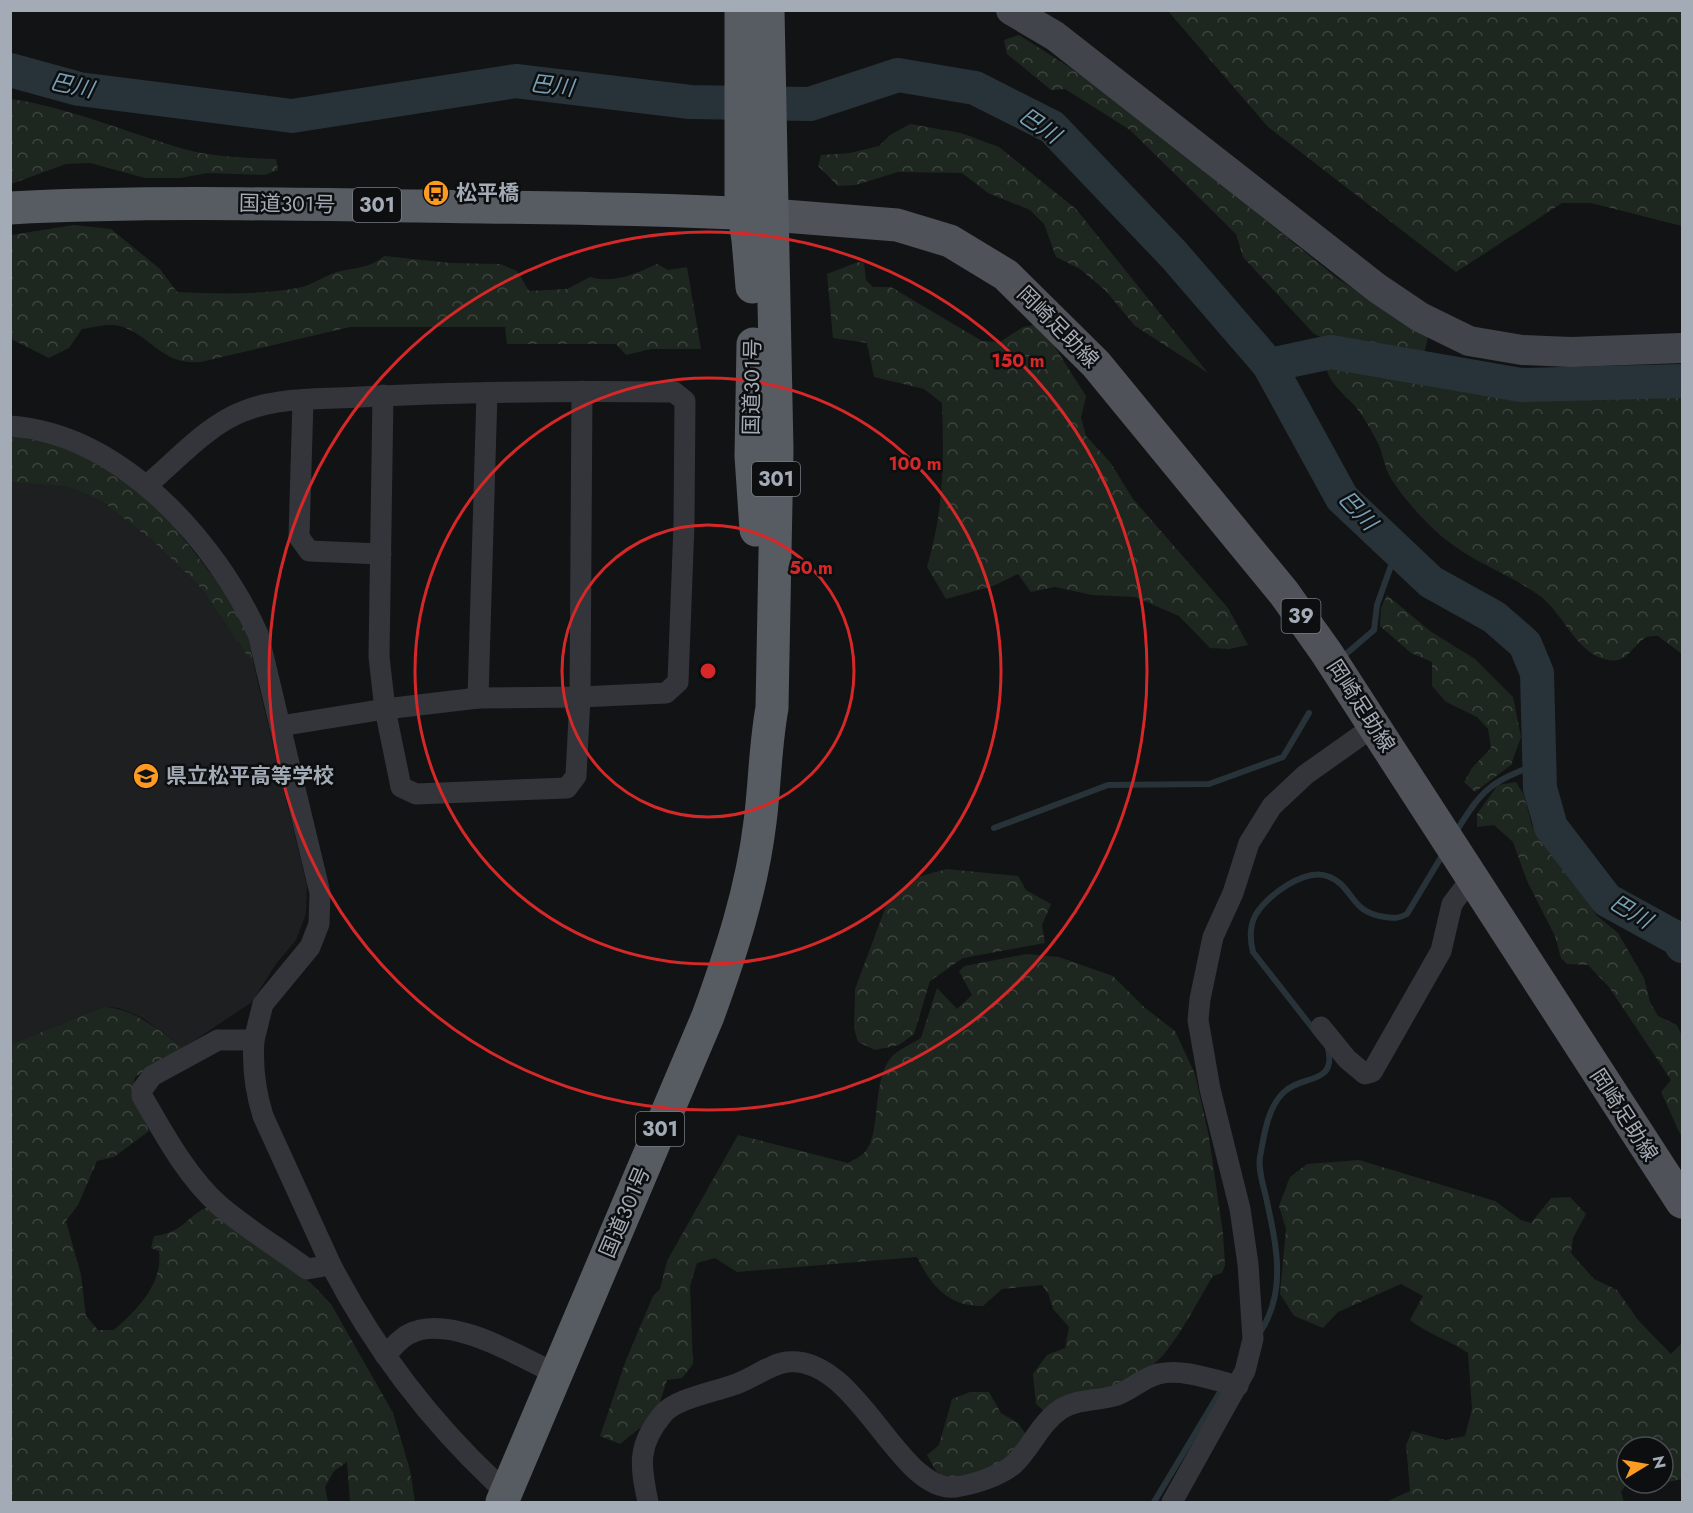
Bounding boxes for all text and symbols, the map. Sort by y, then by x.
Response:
water label: 巴川 [47,65,99,106]
water label: 巴川 [528,66,578,104]
water label: 巴川 [1013,99,1069,152]
bus stop icon: 松平橋 [421,178,451,208]
place label: 松平橋 [456,178,519,208]
street label: 国道301号 [238,188,336,220]
road number: 301 [353,188,401,222]
street label: 岡崎足助線 [1010,279,1106,375]
street label: 国道301号 [736,338,768,436]
text: 150 m [992,348,1044,374]
text: 100 m [888,451,942,477]
road number: 301 [752,462,800,496]
water label: 巴川 [1331,483,1386,538]
text: 50 m [789,555,833,581]
road number: 39 [1282,599,1320,633]
street label: 岡崎足助線 [1320,654,1402,758]
centre of rings [698,661,718,681]
school or university icon: 県立松平高等学校 [131,761,161,791]
place label: 県立松平高等学校 [166,761,334,791]
water label: 巴川 [1604,886,1660,937]
street label: 岡崎足助線 [1583,1063,1665,1167]
road number: 301 [636,1112,684,1146]
street label: 国道301号 [592,1162,658,1262]
north arrow [1615,1435,1675,1495]
text: N [1647,1454,1672,1471]

